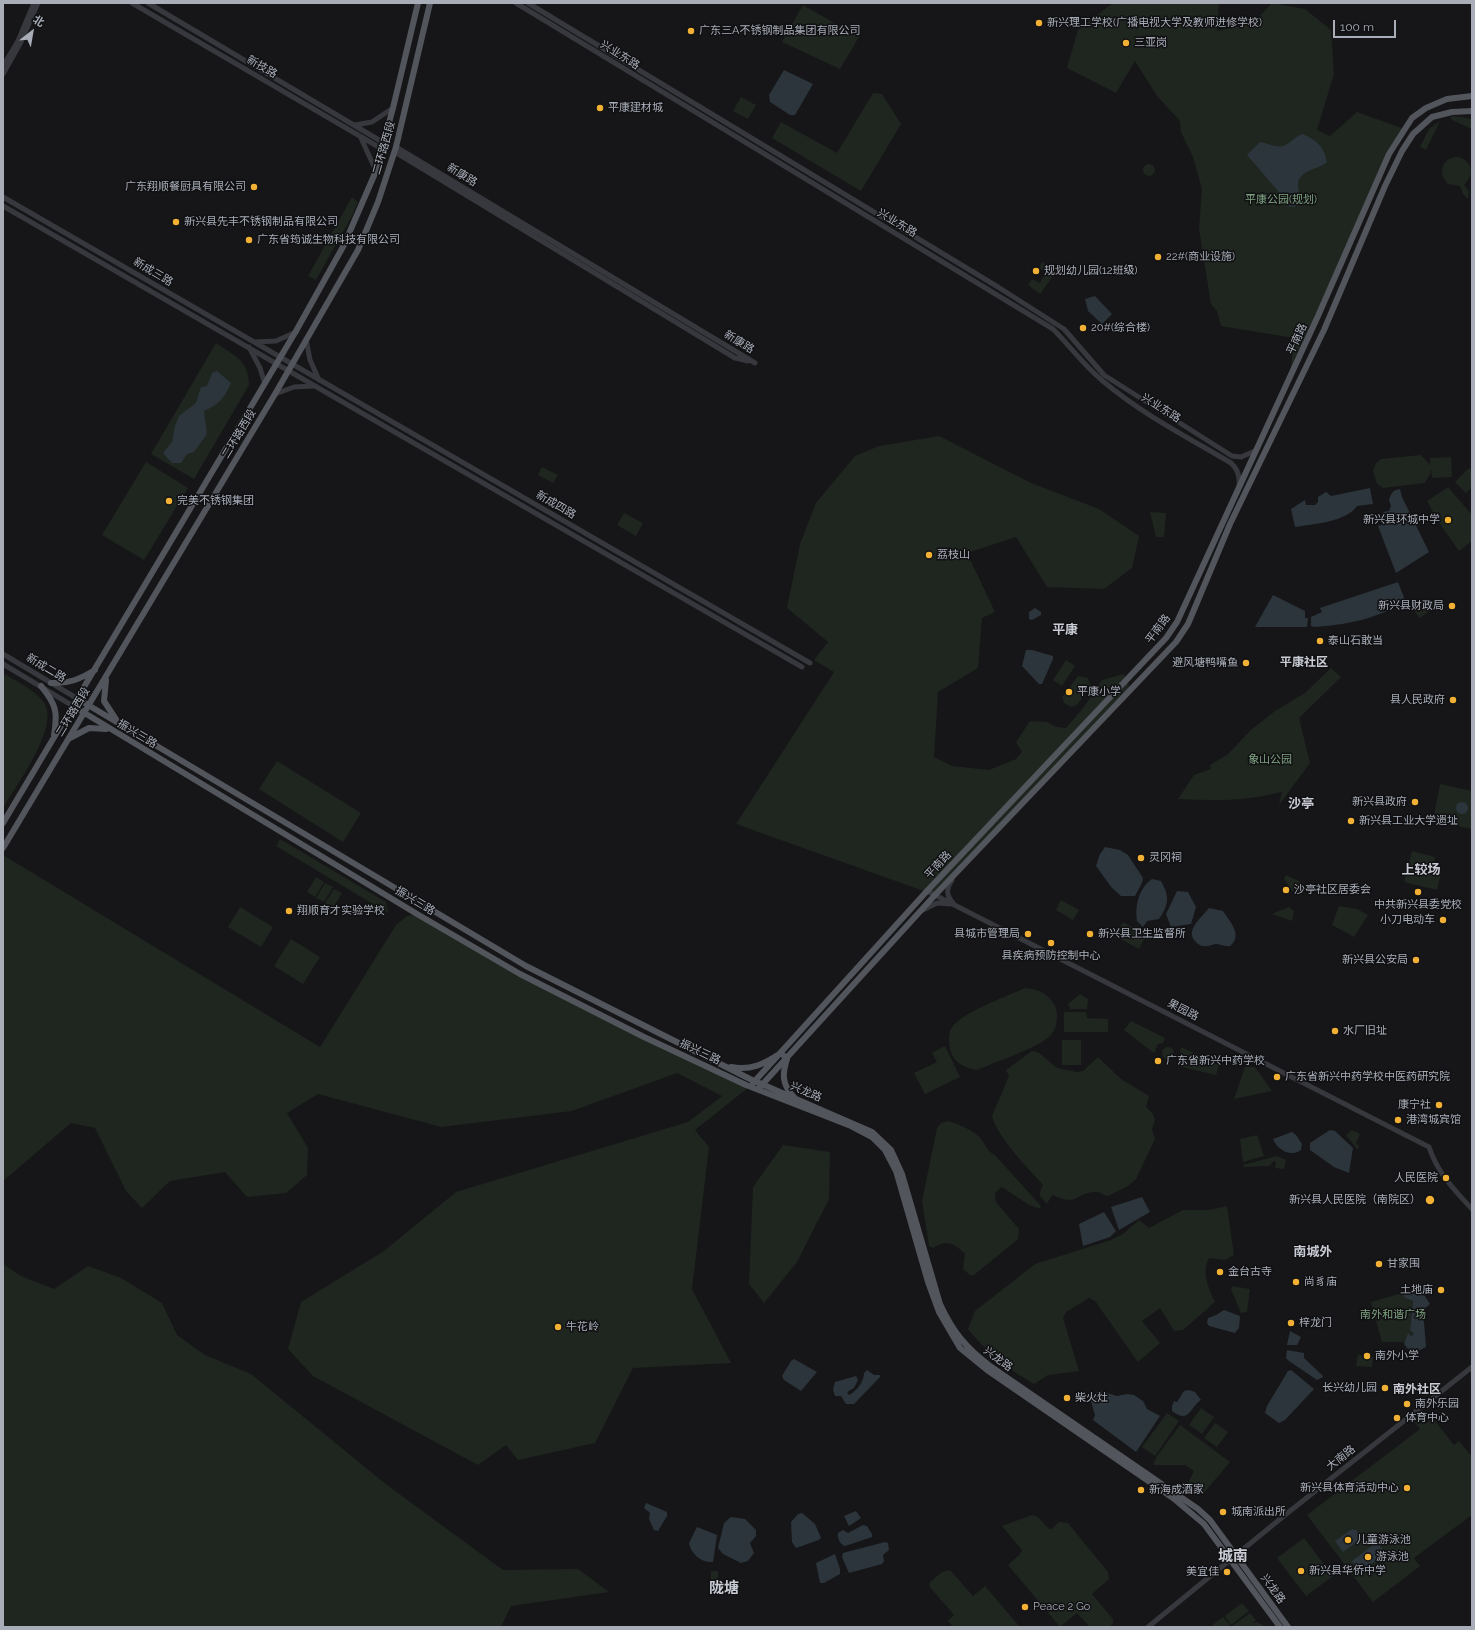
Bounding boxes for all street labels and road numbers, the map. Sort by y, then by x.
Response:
street label: 兴业东路 [598,38,642,72]
street label: 新技路 [244,53,280,81]
street label: 二环路西段 [370,120,398,176]
street label: 新康路 [444,161,480,189]
street label: 兴业东路 [875,206,919,240]
street label: 新成三路 [131,255,175,289]
street label: 平南路 [1284,321,1310,357]
street label: 新康路 [721,328,757,356]
street label: 兴业东路 [1139,391,1183,425]
street label: 二环路西段 [219,407,259,461]
street label: 新成四路 [534,488,578,522]
street label: 平南路 [1143,612,1173,646]
street label: 新成二路 [24,651,68,685]
street label: 二环路西段 [53,685,93,739]
street label: 振兴三路 [115,717,159,751]
street label: 平南路 [922,848,954,882]
street label: 振兴三路 [393,884,437,918]
street label: 果园路 [1165,997,1201,1023]
street label: 振兴三路 [677,1037,723,1067]
street label: 兴龙路 [788,1079,824,1105]
street label: 兴龙路 [981,1344,1015,1374]
street label: 大南路 [1324,1443,1358,1473]
street label: 兴龙路 [1258,1572,1288,1606]

